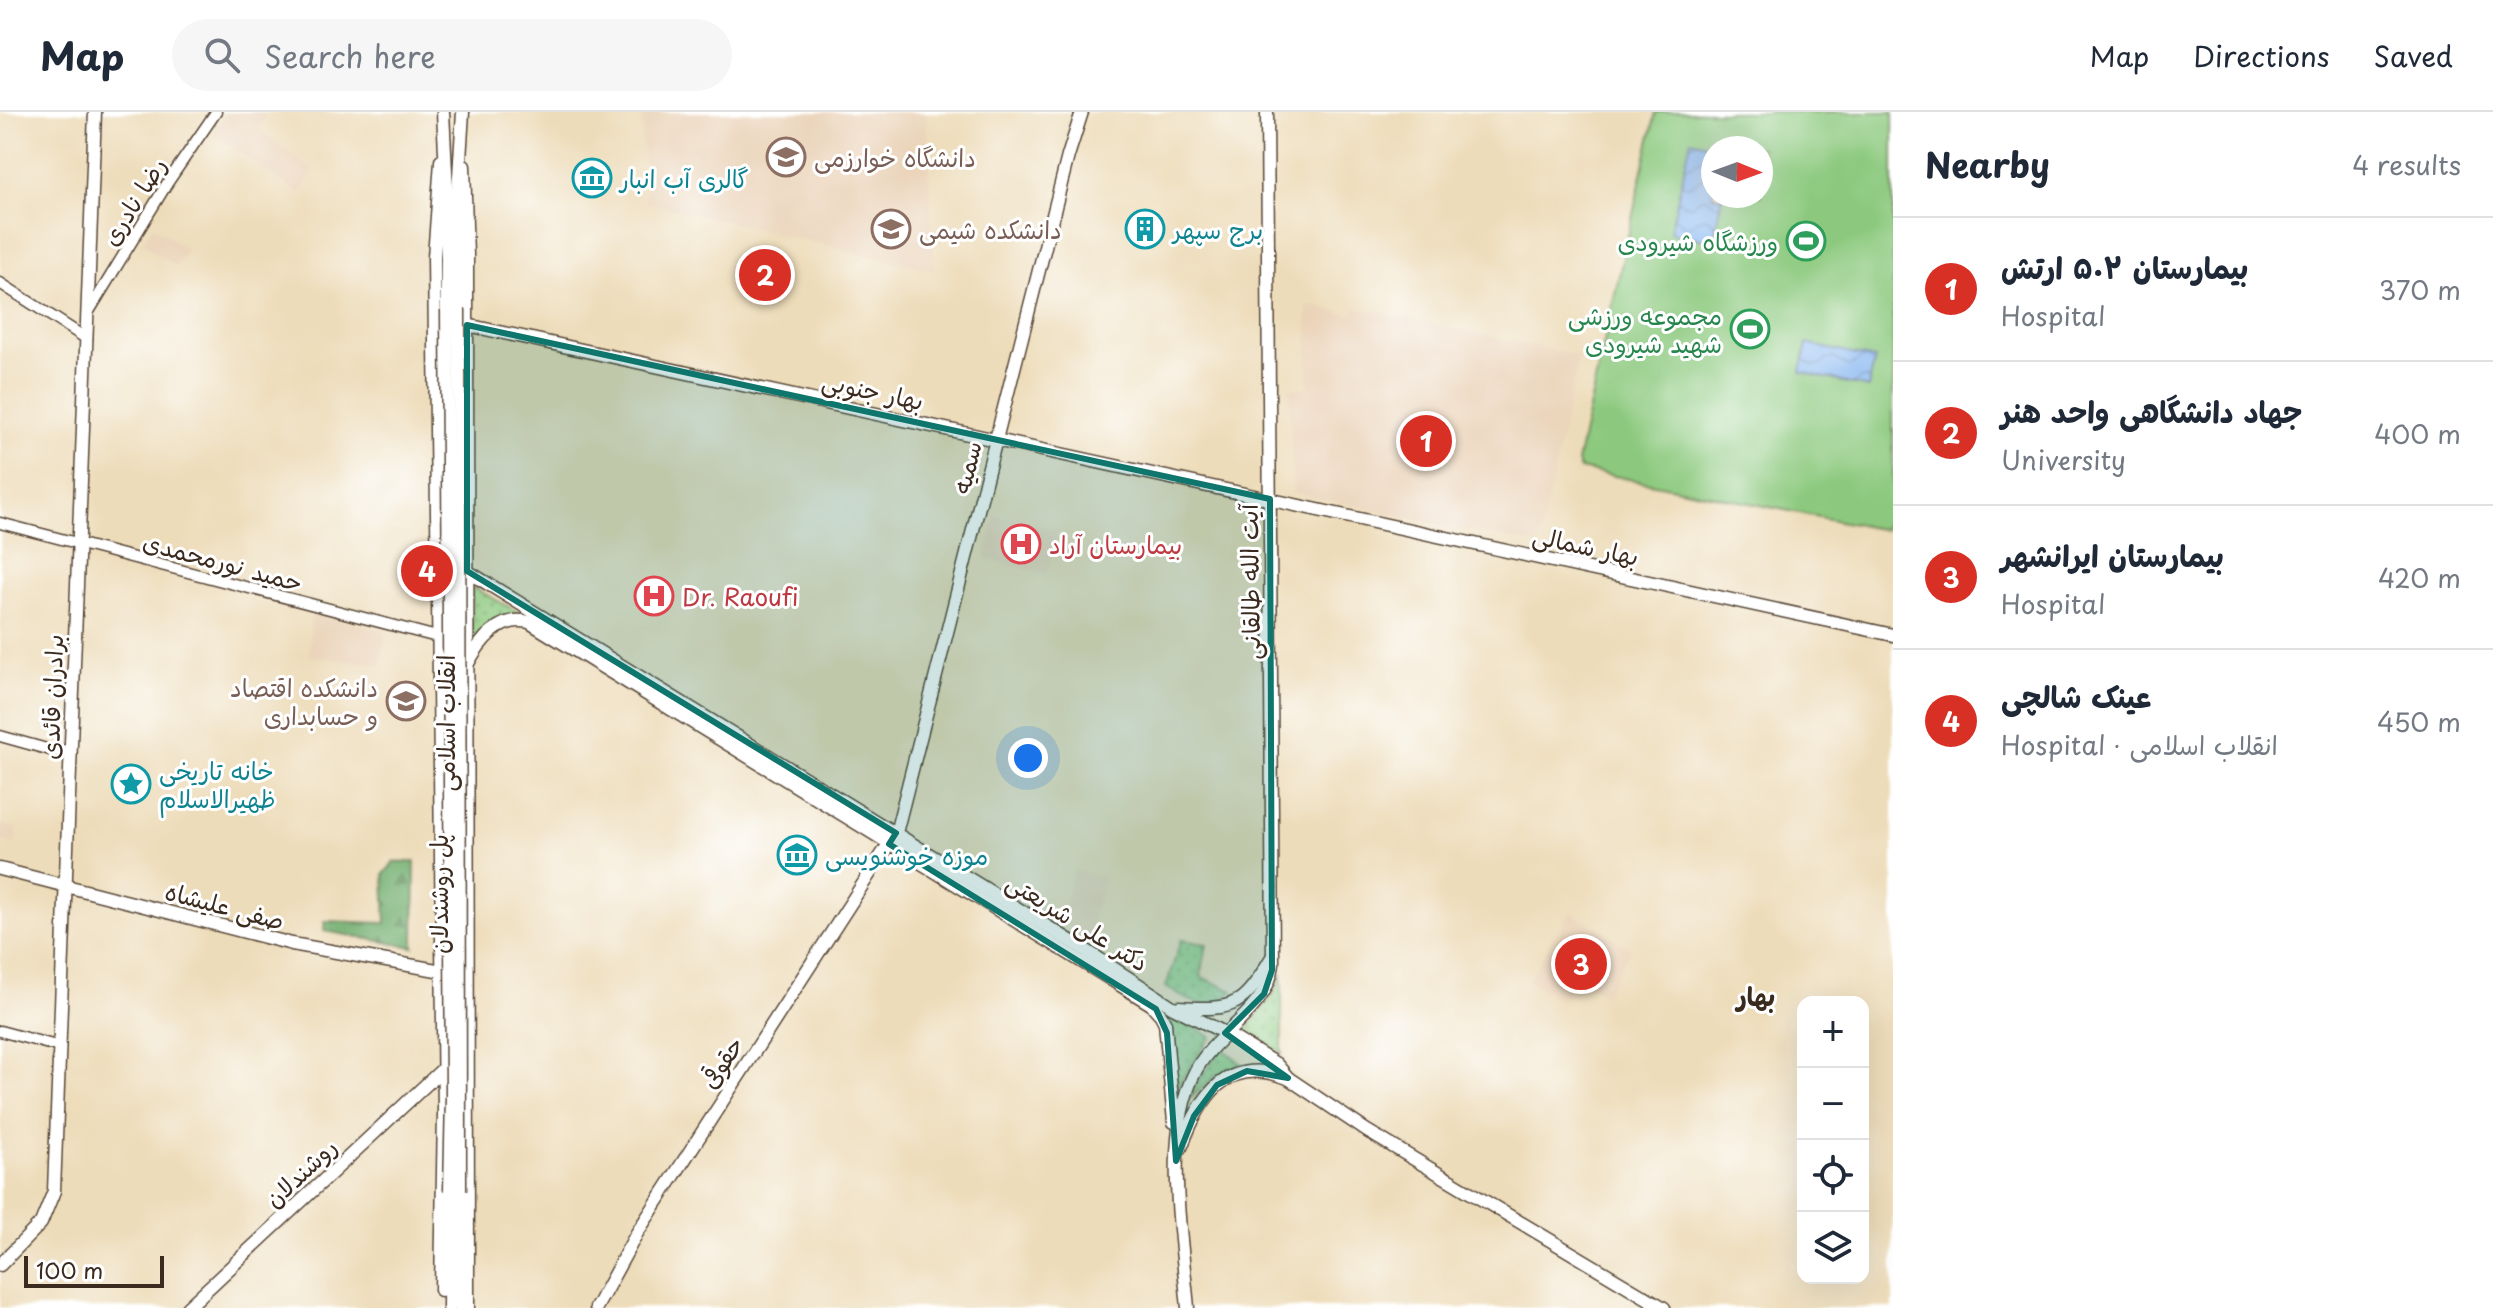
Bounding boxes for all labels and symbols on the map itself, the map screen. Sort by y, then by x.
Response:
school or university icon: دانشگاه خوارزمی [765,136,807,178]
north arrow [1701,136,1773,208]
place label: دانشگاه خوارزمی [814,139,976,175]
street label: رضا نادری [92,150,174,252]
museum icon: گالری آب انبار [571,157,613,199]
place label: گالری آب انبار [618,160,748,196]
school or university icon: دانشکده شیمی [870,208,912,250]
building icon: برج سپهر [1124,208,1166,250]
place label: دانشکده شیمی [919,211,1062,247]
place label: برج سپهر [1171,211,1263,247]
sports icon: ورزشگاه شیرودی [1785,220,1827,262]
place label: ورزشگاه شیرودی [1617,223,1778,259]
pin: 2 [739,245,791,305]
place label: مجموعه ورزشی شهید شیرودی [1568,297,1722,361]
sports icon: مجموعه ورزشی شهید شیرودی [1729,308,1771,350]
street label: بهار جنوبی [819,362,927,418]
pin: 1 [1400,411,1452,471]
street label: سمیه [942,437,990,497]
street label: آیت الله طالقانی [1230,503,1268,660]
street label: بهار شمالی [1530,516,1642,574]
street label: حمید نورمحمدی [139,522,307,600]
hospital icon: بیمارستان آراد [1000,523,1042,565]
place label: بیمارستان آراد [1049,526,1182,562]
pin: 4 [401,541,453,601]
hospital icon: Dr. Raoufi [633,575,675,617]
place label: Dr. Raoufi [682,578,798,614]
street label: برادران قائدی [31,634,71,760]
street label: انقلاب اسلامی [427,654,463,792]
place label: دانشکده اقتصاد و حسابداری [230,669,378,733]
school or university icon: دانشکده اقتصاد و حسابداری [385,680,427,722]
your location [1008,738,1048,778]
place label: خانه تاریخی ظهیرالاسلام [159,752,276,818]
place icon: خانه تاریخی ظهیرالاسلام [110,763,152,805]
street label: پل روشندلان [420,834,456,954]
museum icon: موزه خوشنویسی [776,834,818,876]
place label: موزه خوشنویسی [825,837,988,873]
street label: دکتر علی شریعتی [1000,863,1156,979]
street label: صفی علیشاه [162,872,288,938]
pin: 3 [1555,934,1607,994]
district label: بهار [1735,976,1775,1015]
street label: حقوقی [691,1029,751,1095]
street label: روشندلان [256,1129,344,1215]
scale bar [24,1252,164,1288]

